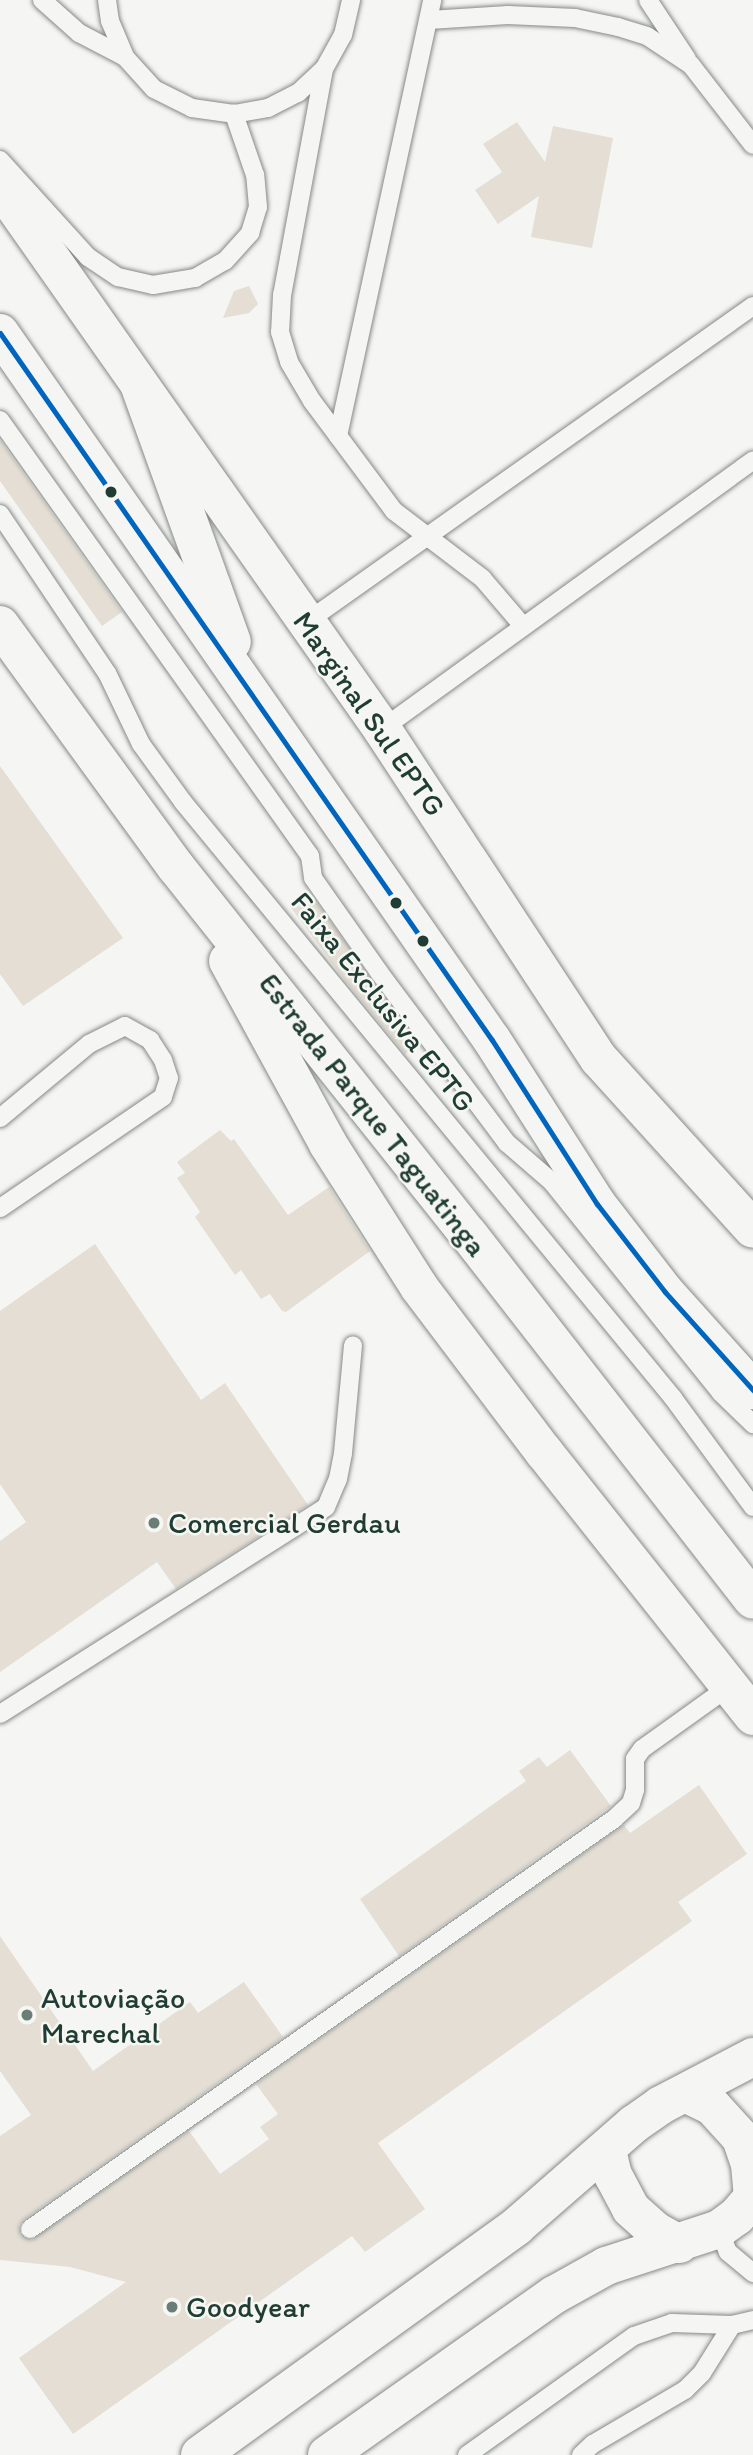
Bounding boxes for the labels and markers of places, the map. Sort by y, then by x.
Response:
unlabelled marker [104,485,118,499]
unlabelled marker [389,896,403,910]
unlabelled marker [416,934,430,948]
place label: Comercial Gerdau [168,1505,400,1541]
marker: Comercial Gerdau [146,1515,162,1531]
place label: Autoviação Marechal [41,1980,185,2050]
marker: Autoviação Marechal [19,2007,35,2023]
place label: Goodyear [186,2289,310,2325]
marker: Goodyear [164,2299,180,2315]

